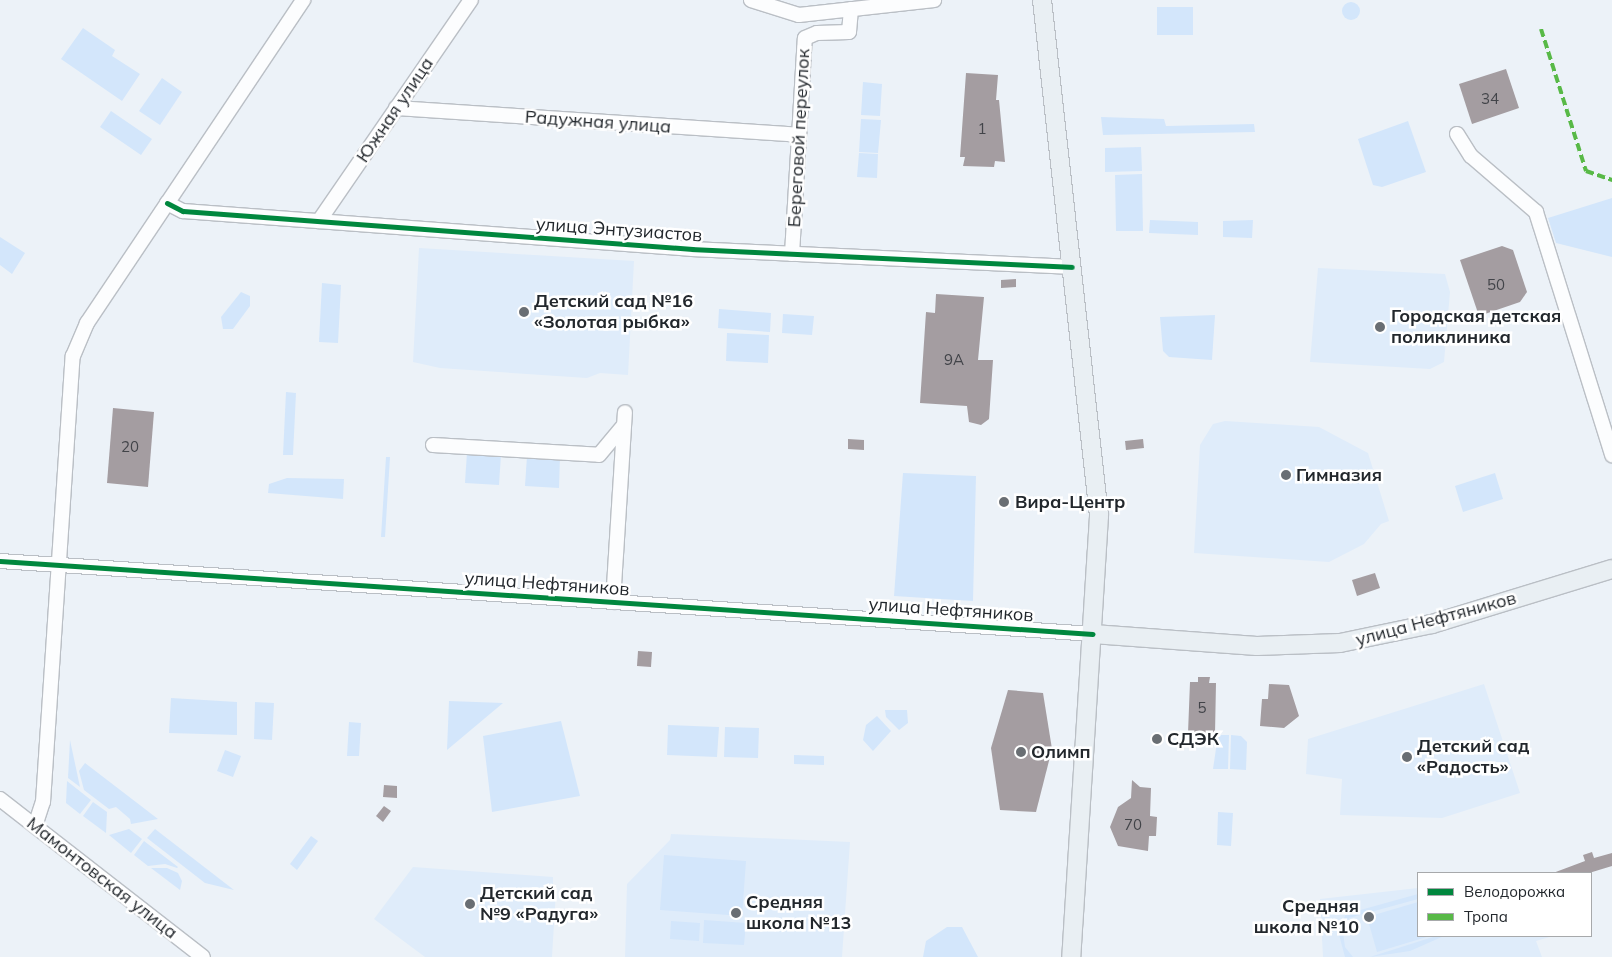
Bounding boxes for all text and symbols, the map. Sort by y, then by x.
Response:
street label: Береговой переулок [784,48,814,228]
street label: Южная улица [352,53,438,167]
house number: 34 [1481,90,1499,108]
street label: Радужная улица [524,106,672,138]
house number: 1 [978,120,986,138]
street label: улица Энтузиастов [535,213,703,247]
house number: 50 [1487,276,1505,294]
place label: Детский сад №16 «Золотая рыбка» [534,291,693,334]
marker: Детский сад №16 «Золотая рыбка» [518,306,530,318]
place label: Городская детская поликлиника [1391,306,1561,348]
marker: Городская детская поликлиника [1373,320,1387,334]
house number: 9А [944,351,964,369]
house number: 20 [121,438,139,456]
place label: Гимназия [1296,464,1382,486]
marker: Гимназия [1280,469,1292,481]
place label: Вира-Центр [1015,491,1125,513]
marker: Вира-Центр [997,495,1011,509]
street label: улица Нефтяников [464,567,630,601]
street label: улица Нефтяников [1353,587,1519,651]
street label: улица Нефтяников [868,593,1034,627]
house number: 5 [1198,699,1206,717]
place label: СДЭК [1167,728,1219,750]
marker: СДЭК [1151,733,1163,745]
place label: Детский сад «Радость» [1417,736,1529,779]
place label: Олимп [1031,741,1091,763]
marker: Олимп [1015,746,1027,758]
marker: Детский сад «Радость» [1401,751,1413,763]
street label: Мамонтовская улица [22,812,182,944]
house number: 70 [1124,816,1142,834]
legend [1417,872,1592,937]
text: Велодорожка [1464,882,1565,901]
place label: Детский сад №9 «Радуга» [480,883,598,926]
place label: Средняя школа №13 [746,892,851,934]
place label: Средняя школа №10 [1254,896,1359,939]
marker: Детский сад №9 «Радуга» [464,898,476,910]
marker: Средняя школа №13 [730,907,742,919]
text: Тропа [1464,907,1508,926]
marker: Средняя школа №10 [1363,911,1375,923]

